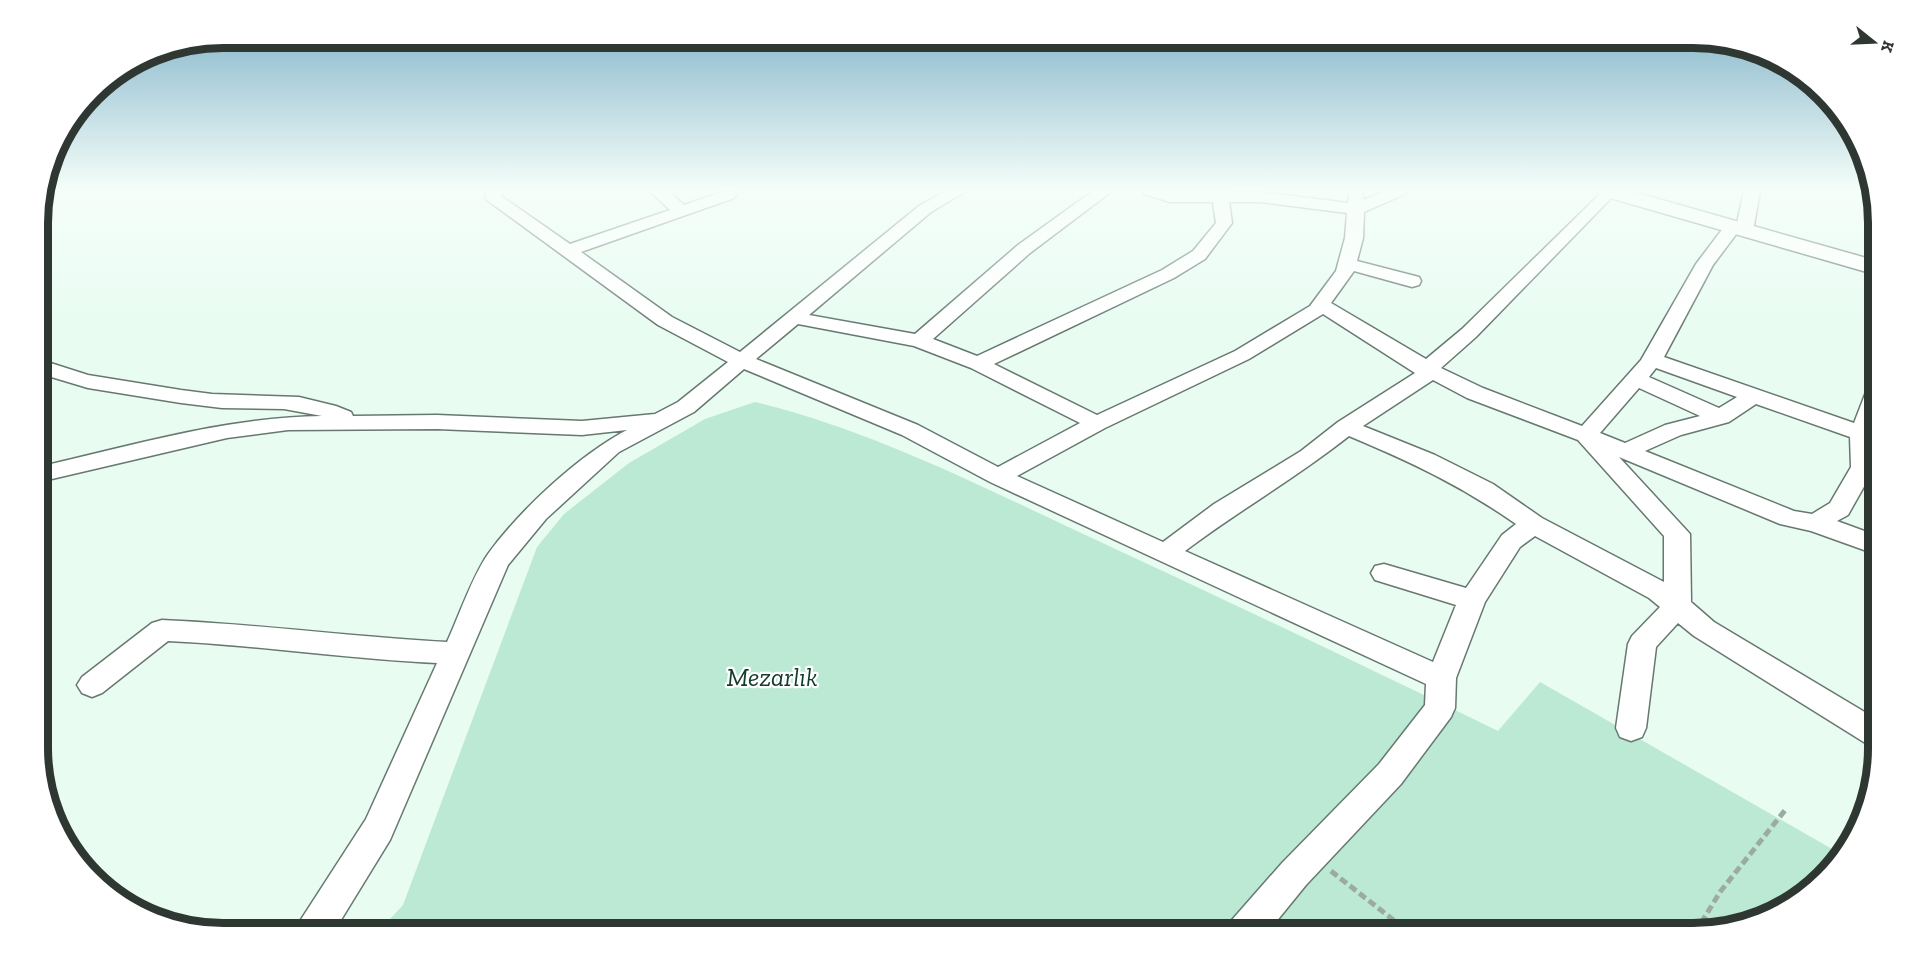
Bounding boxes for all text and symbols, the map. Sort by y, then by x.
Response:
north arrow [1844,12,1904,72]
text: K [1877,38,1898,55]
park label: Mezarlık [726,661,818,693]

